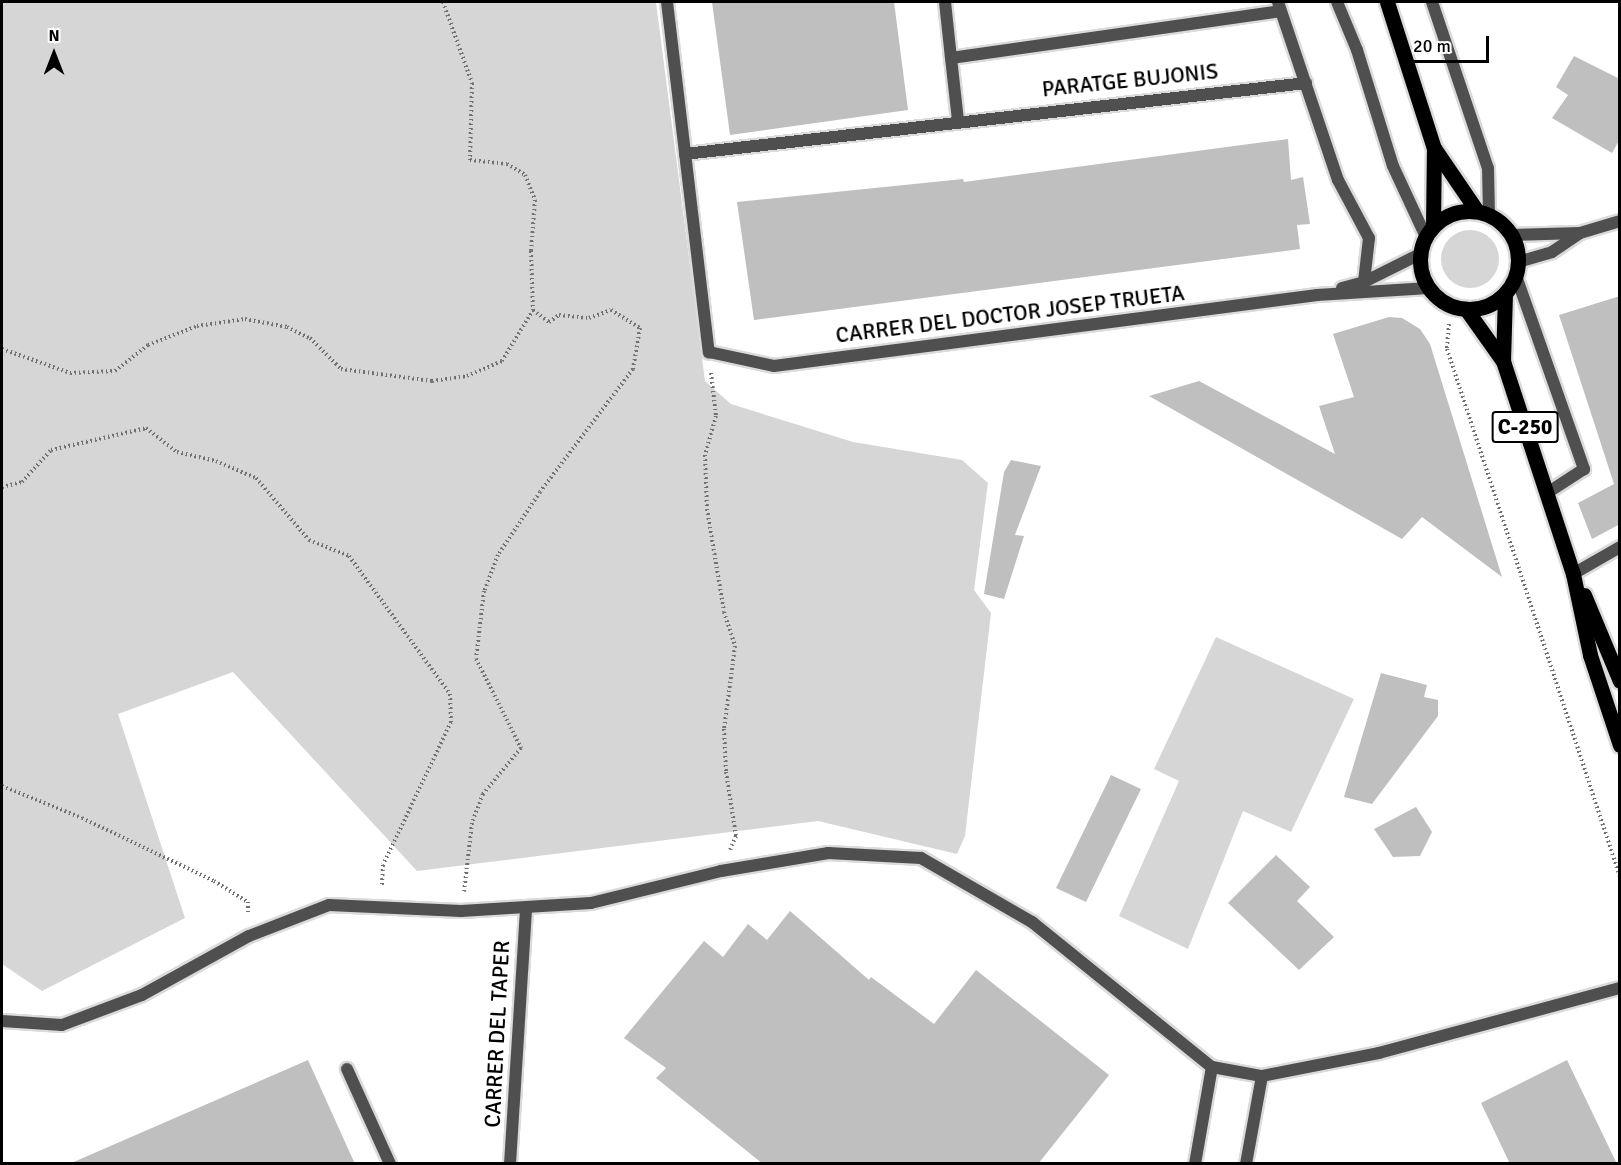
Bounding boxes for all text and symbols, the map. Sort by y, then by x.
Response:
north arrow [24,24,84,84]
scale bar [1405,24,1492,62]
text: N [48,26,60,46]
text: 20 m [1413,35,1451,57]
street label: PARATGE BUJONIS [1041,58,1219,102]
street label: CARRER DEL DOCTOR JOSEP TRUETA [834,280,1186,348]
road number: C-250 [1490,409,1559,445]
street label: CARRER DEL TAPER [479,940,515,1128]

